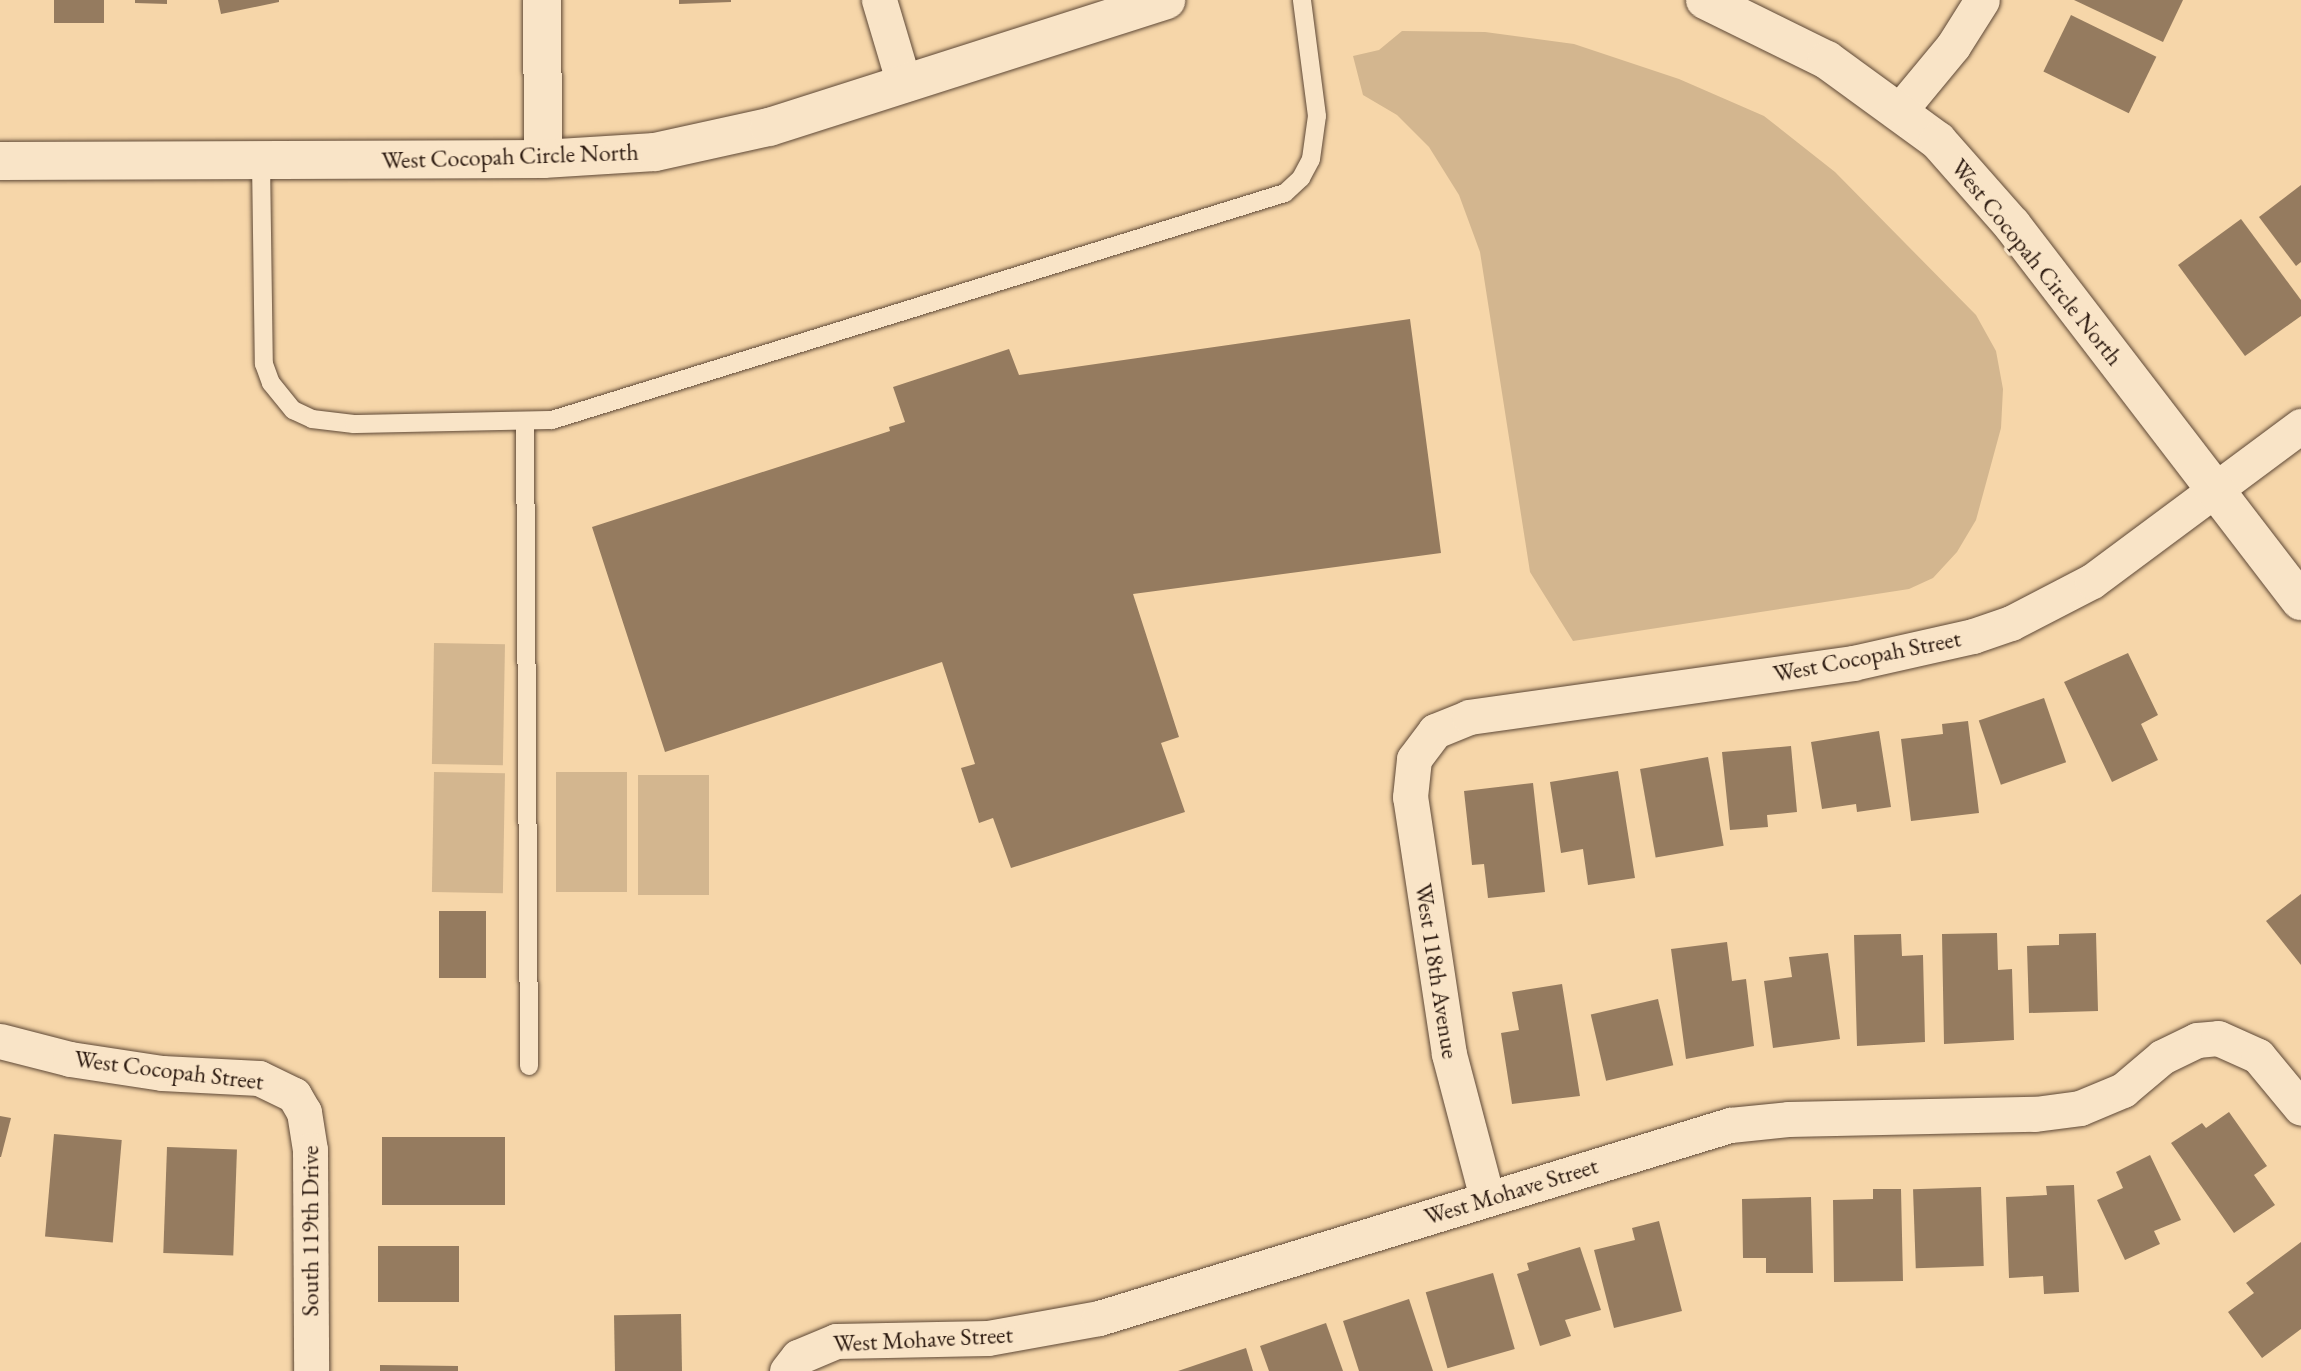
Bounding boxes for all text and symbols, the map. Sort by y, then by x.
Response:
street label: West Cocopah Circle North [381,137,639,175]
street label: West Cocopah Circle North [1945,153,2129,371]
street label: West Cocopah Street [1771,624,1963,688]
street label: West 118th Avenue [1409,881,1465,1061]
street label: West Cocopah Street [73,1044,265,1096]
street label: South 119th Drive [296,1146,324,1316]
street label: West Mohave Street [1421,1151,1601,1231]
street label: West Mohave Street [832,1320,1014,1358]

